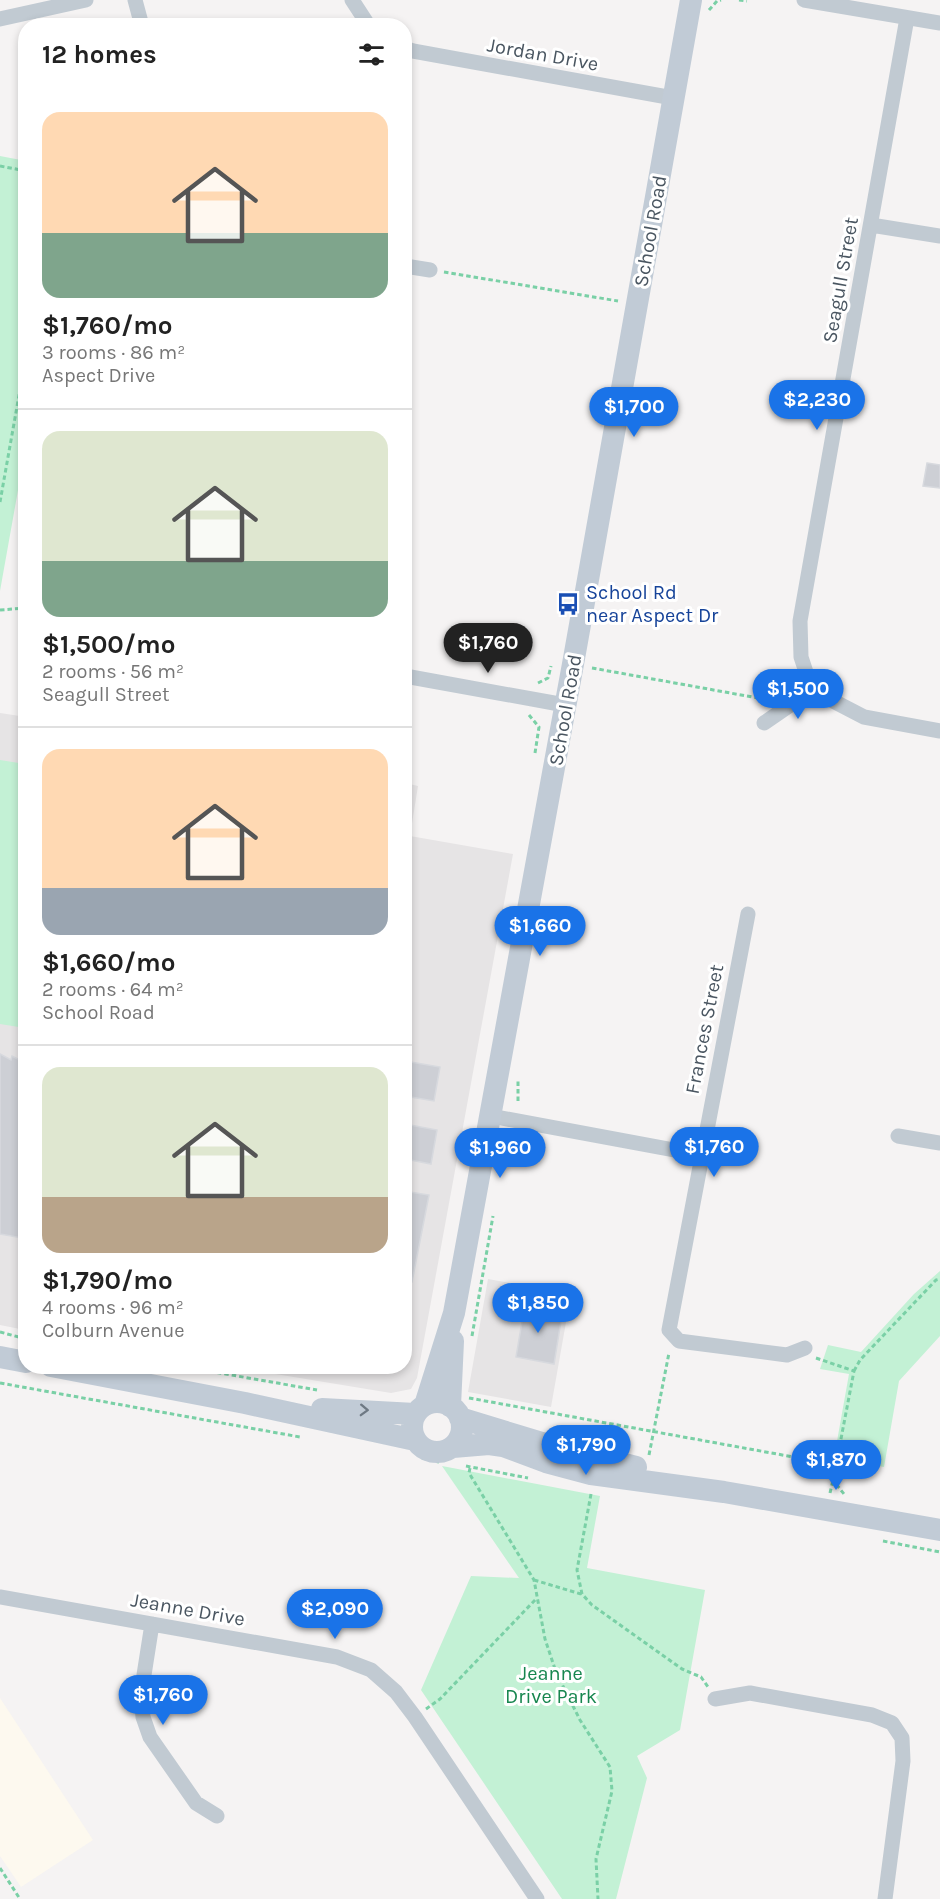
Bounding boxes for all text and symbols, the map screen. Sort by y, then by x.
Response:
street label: Jordan Drive [485,33,600,76]
icon: filters [355,38,388,71]
text: 12 homes [42,39,157,70]
icon: home [161,151,269,259]
street label: School Road [629,174,672,289]
street label: Seagull Street [818,215,863,345]
text: $1,760/mo [42,310,173,341]
text: 3 rooms · 86 m² [42,341,185,364]
text: Aspect Drive [42,364,155,387]
pin: $2,230 [768,380,866,431]
pin: $1,700 [585,387,683,438]
text: $2,230 [783,388,851,411]
text: $1,700 [603,395,665,418]
icon: home [161,470,269,578]
place label: School Rd near Aspect Dr [586,581,719,627]
bus stop icon: School Rd near Aspect Dr [555,591,581,617]
pin: $1,760 [439,623,537,674]
text: $1,500/mo [42,629,175,660]
text: $1,760 [458,631,518,654]
street label: School Road [544,653,587,768]
text: 2 rooms · 56 m² [42,660,184,683]
pin: $1,500 [749,669,847,720]
text: $1,500 [767,677,829,700]
text: Seagull Street [42,683,170,706]
icon: home [161,788,269,896]
pin: $1,660 [491,906,589,957]
text: $1,660 [509,914,571,937]
text: $1,660/mo [42,947,175,978]
street label: Frances Street [681,962,728,1096]
text: 2 rooms · 64 m² [42,978,184,1001]
text: School Road [42,1001,155,1024]
icon: home [161,1106,269,1214]
pin: $1,760 [665,1127,763,1178]
pin: $1,960 [451,1128,549,1179]
text: $1,760 [684,1135,744,1158]
text: $1,960 [469,1136,531,1159]
text: $1,790/mo [42,1265,173,1296]
pin: $1,850 [489,1283,587,1334]
text: $1,850 [506,1291,570,1314]
text: 4 rooms · 96 m² [42,1296,184,1319]
text: Colburn Avenue [42,1319,185,1342]
one-way arrow [360,1404,369,1417]
pin: $1,790 [537,1425,635,1476]
text: $1,790 [556,1433,616,1456]
pin: $1,870 [787,1440,885,1491]
text: $1,870 [805,1448,867,1471]
street label: Jeanne Drive [129,1588,247,1631]
pin: $2,090 [286,1589,384,1640]
text: $2,090 [301,1597,369,1620]
park label: Jeanne Drive Park [505,1662,597,1708]
pin: $1,760 [114,1675,212,1726]
text: $1,760 [133,1683,193,1706]

